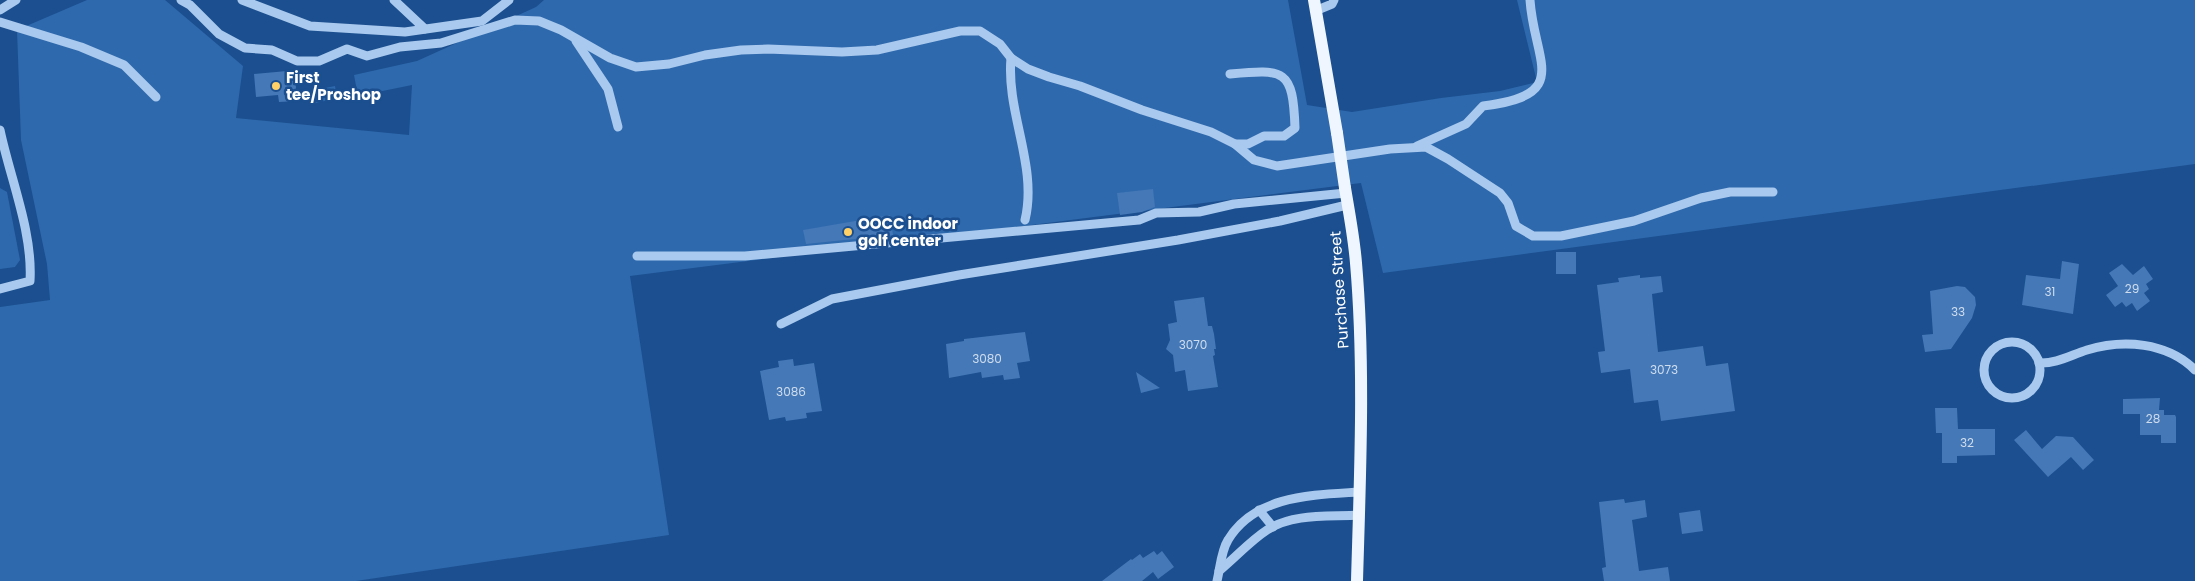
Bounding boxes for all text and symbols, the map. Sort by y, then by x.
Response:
place label: First tee/Proshop [286,67,381,105]
marker: First tee/Proshop [270,80,282,92]
place label: OOCC indoor golf center [858,213,958,251]
marker: OOCC indoor golf center [842,226,854,238]
street label: Purchase Street [1324,231,1354,349]
house number: 29 [2125,280,2139,297]
house number: 31 [2045,283,2055,300]
house number: 33 [1951,303,1965,320]
house number: 3070 [1179,336,1207,353]
house number: 3080 [972,350,1002,367]
house number: 3073 [1650,361,1678,378]
house number: 3086 [776,383,806,400]
house number: 28 [2146,410,2160,427]
house number: 32 [1960,434,1974,451]

